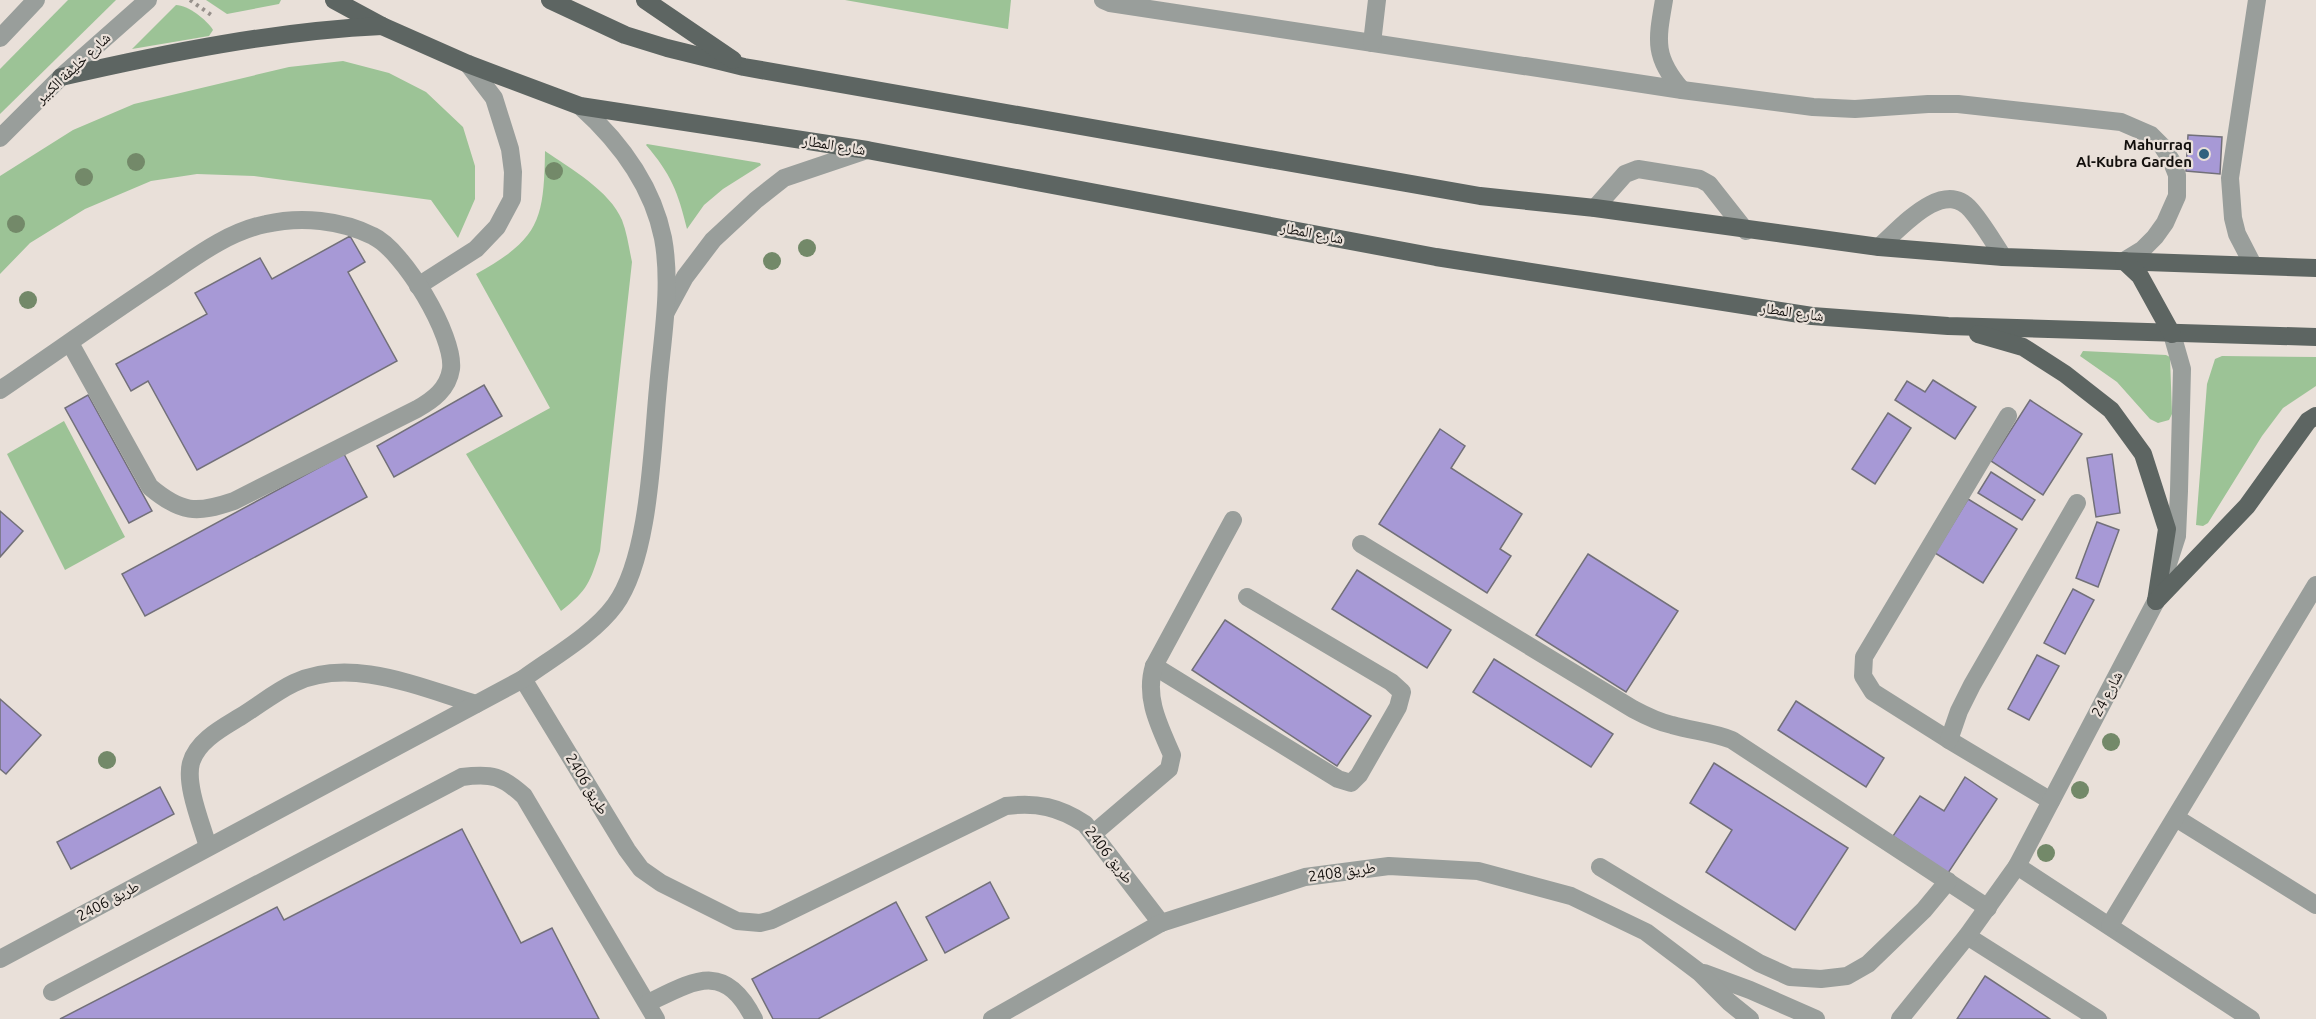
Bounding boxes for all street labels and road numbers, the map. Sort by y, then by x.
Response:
street label: شارع خليفة الكبير [31,29,115,109]
street label: شارع المطار [800,131,867,160]
street label: شارع المطار [1278,218,1345,249]
street label: شارع المطار [1758,299,1825,326]
street label: شارع 24 [2088,668,2127,720]
street label: طريق 2406 [561,750,612,818]
street label: طريق 2406 [1080,823,1137,888]
street label: طريق 2408 [1307,858,1377,887]
street label: طريق 2406 [74,877,143,926]

